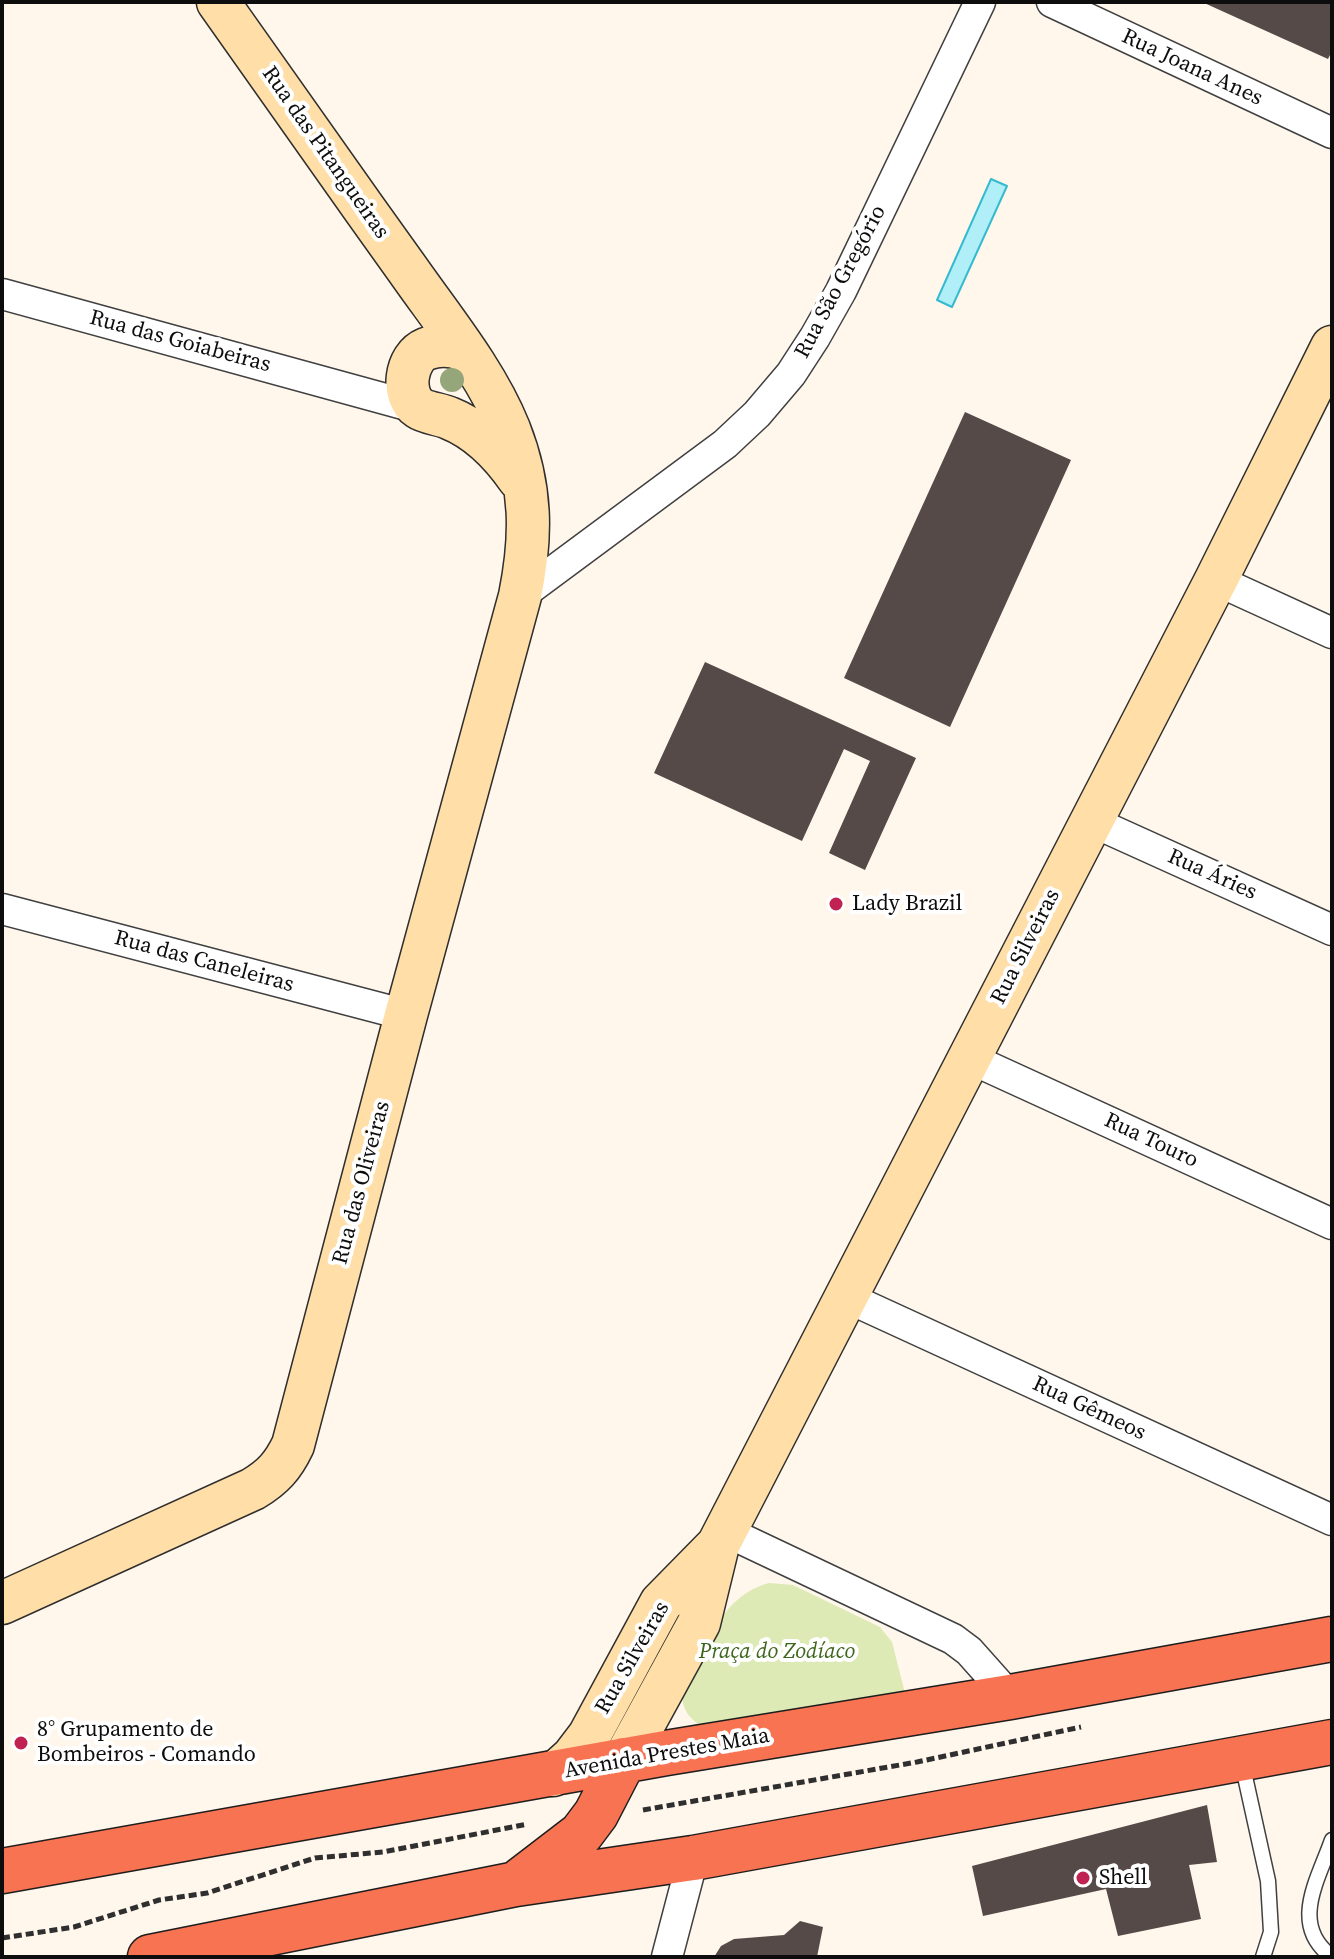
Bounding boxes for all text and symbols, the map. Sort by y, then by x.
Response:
street label: Rua Joana Anes [1117,24,1267,112]
street label: Rua das Pitangueiras [256,62,394,244]
street label: Rua São Gregório [790,201,892,363]
street label: Rua das Goiabeiras [87,305,273,379]
street label: Rua Áries [1163,844,1261,906]
street label: Rua Silveiras [986,885,1066,1009]
place label: Lady Brazil [852,891,962,917]
marker: Lady Brazil [827,895,845,913]
street label: Rua das Caneleiras [111,925,297,999]
street label: Rua das Oliveiras [328,1098,396,1268]
street label: Rua Touro [1100,1108,1202,1174]
street label: Rua Gêmeos [1028,1371,1150,1447]
street label: Rua Silveiras [590,1597,676,1719]
park label: Praça do Zodíaco [699,1639,855,1665]
place label: 8° Grupamento de Bombeiros - Comando [37,1717,256,1768]
street label: Avenida Prestes Maia [562,1723,772,1785]
marker: 8° Grupamento de Bombeiros - Comando [12,1734,30,1752]
place label: Shell [1099,1865,1147,1891]
marker: Shell [1074,1869,1092,1887]

